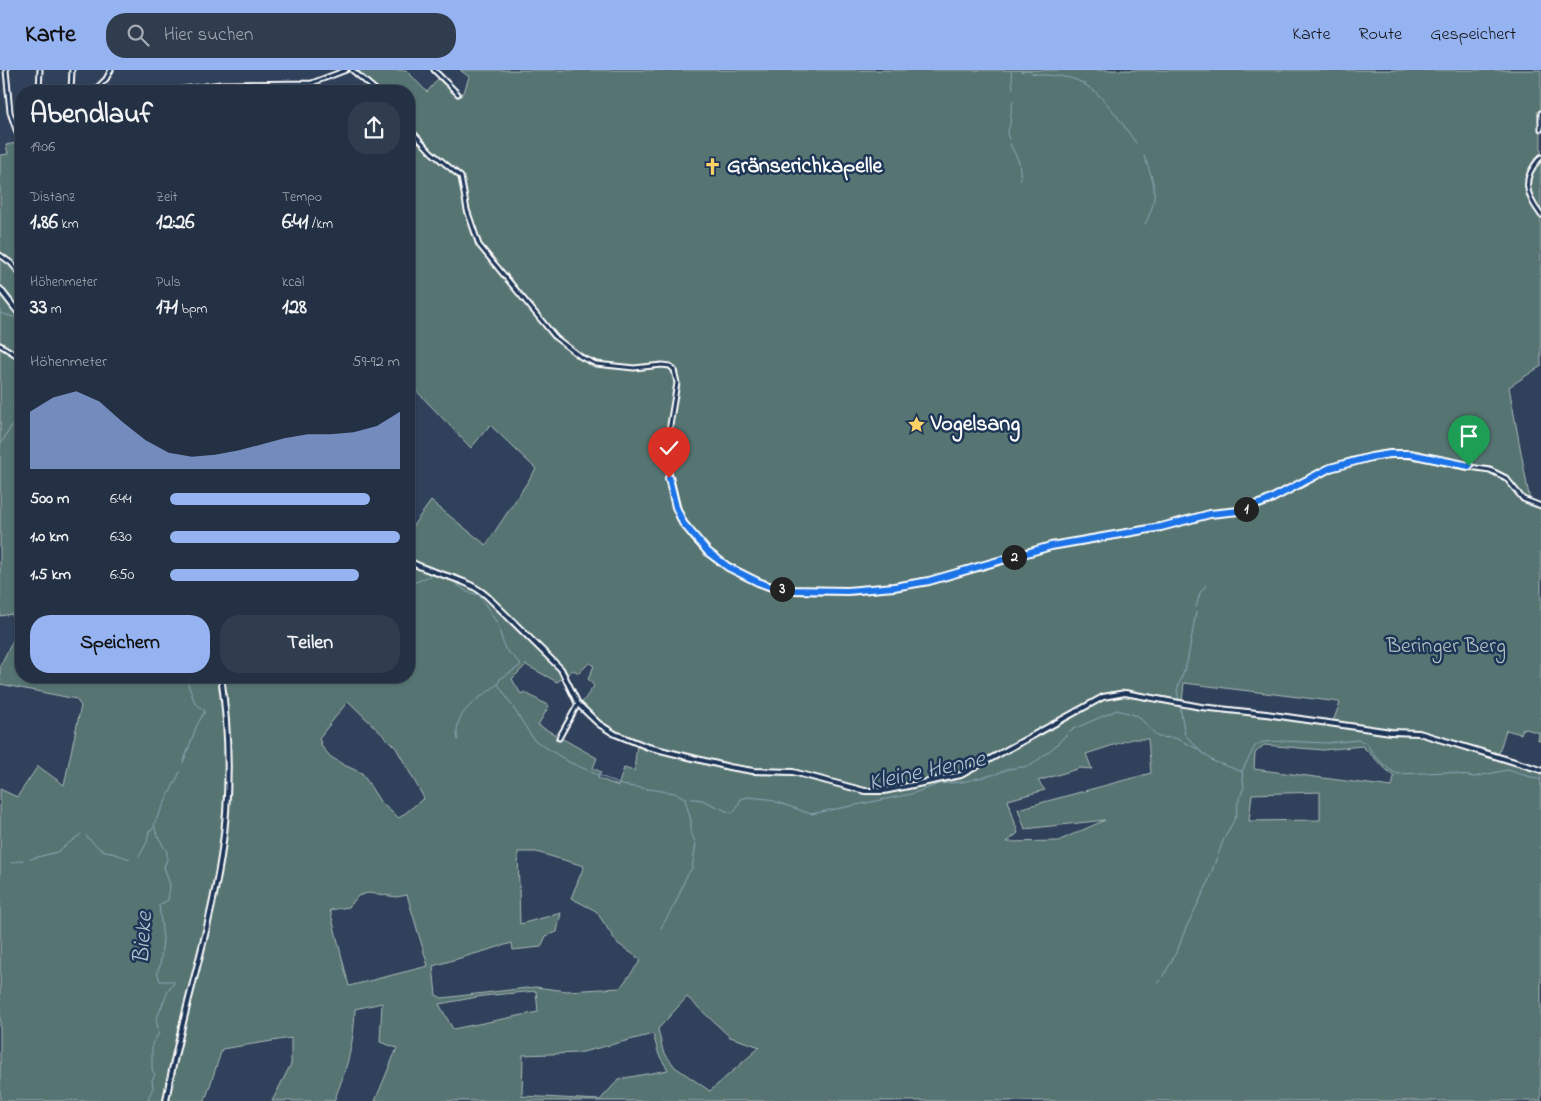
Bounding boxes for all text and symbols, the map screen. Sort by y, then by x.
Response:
search box [106,13,456,58]
text: Karte [25,18,76,53]
icon: search [124,21,152,49]
text: Hier suchen [164,22,253,49]
text: Karte [1292,22,1330,48]
text: Route [1358,22,1402,48]
text: Gespeichert [1430,22,1516,48]
text: Abendlauf [30,95,153,136]
button: share [348,102,400,154]
text: 19:06 [30,135,55,159]
place label: Gränserichkapelle [727,151,883,183]
church icon: Gränserichkapelle [703,157,723,177]
text: Distanz [30,187,75,208]
text: Zeit [156,187,177,208]
text: Tempo [282,187,322,208]
text: 1.86 [30,208,58,238]
text: 12:26 [156,208,195,238]
text: 6:41 [282,208,308,238]
text: km [58,214,79,235]
text: /km [308,214,333,235]
text: Höhenmeter [30,272,97,293]
text: Puls [156,272,181,293]
text: kcal [282,272,304,293]
text: 33 [30,293,47,323]
text: 171 [156,293,178,323]
text: 128 [282,293,307,323]
text: m [47,299,62,320]
text: bpm [178,299,207,320]
text: Höhenmeter [30,350,107,374]
text: 59–92 m [352,350,400,374]
place label: Vogelsang [930,409,1020,442]
place icon: Vogelsang [907,415,927,435]
pin [1448,415,1490,466]
icon: arrive [1455,422,1483,450]
pin [648,427,690,478]
icon: check [655,434,683,462]
text: 500 m [30,487,69,511]
text: 6:44 [110,487,132,511]
pin: 1 [1234,496,1258,522]
text: 1 [1244,499,1249,520]
text: 1.0 km [30,525,69,549]
text: 6:30 [110,525,132,549]
pin: 2 [1002,544,1026,570]
text: 2 [1011,547,1018,568]
text: 1.5 km [30,563,71,587]
text: 6:50 [110,563,134,587]
pin: 3 [770,576,794,602]
text: 3 [780,579,785,600]
button: Speichern [30,615,210,673]
button: Teilen [220,615,400,673]
park label: Beringer Berg [1385,631,1506,664]
water label: Kleine Henne [865,742,990,801]
water label: Bieke [125,909,163,965]

